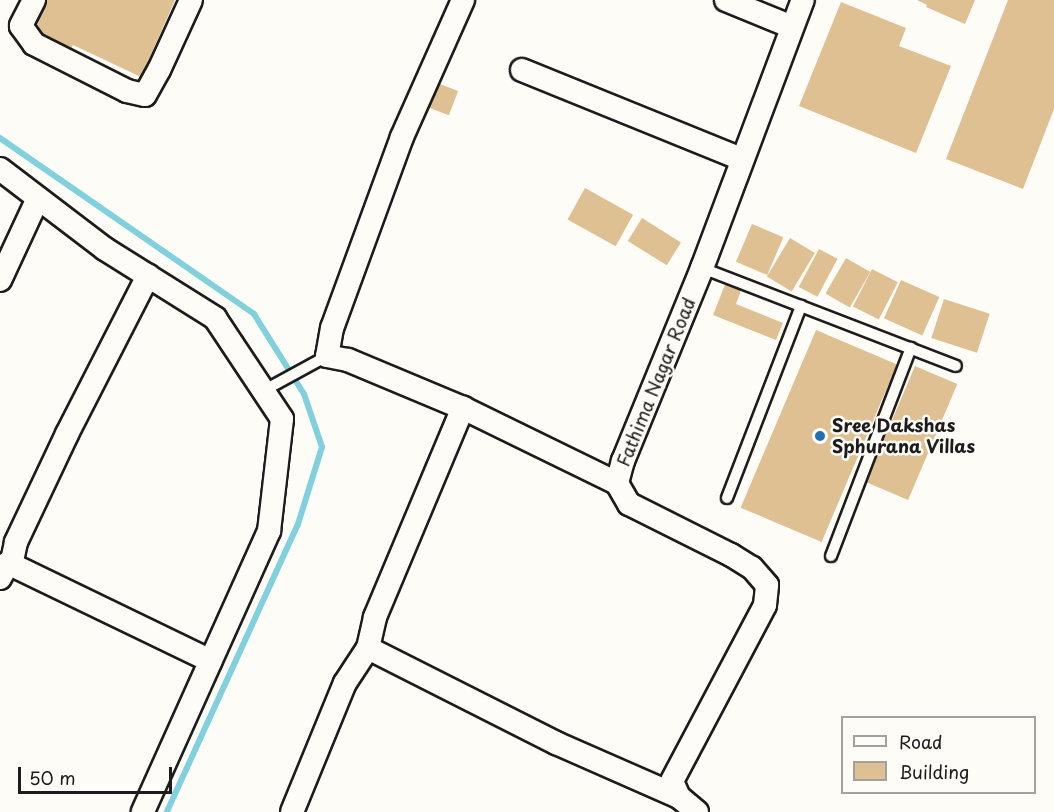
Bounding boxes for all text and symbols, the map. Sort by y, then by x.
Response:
street label: Fathima Nagar Road [612,294,700,470]
place label: Sree Dakshas Sphurana Villas [832,415,976,458]
marker: Sree Dakshas Sphurana Villas [813,429,827,443]
legend [841,716,1036,794]
text: Road [899,728,943,755]
scale bar [21,755,176,793]
text: Building [899,758,969,785]
text: 50 m [29,764,76,791]

